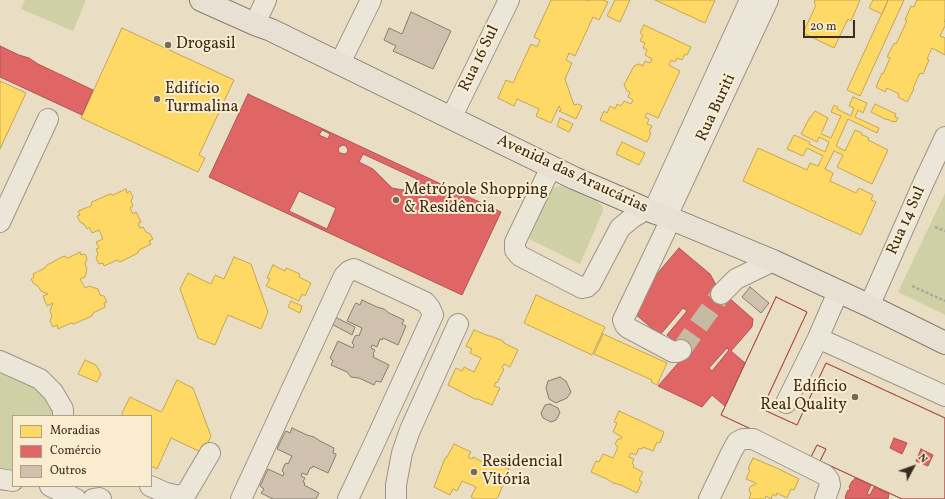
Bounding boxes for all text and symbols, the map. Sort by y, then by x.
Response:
scale bar [805,12,857,38]
text: 20 m [810,19,837,35]
street label: Rua 16 Sul [456,23,504,95]
place label: Drogasil [176,35,235,55]
marker: Drogasil [163,40,173,50]
street label: Rua Buriti [693,71,741,145]
place label: Edifício Turmalina [165,80,239,118]
marker: Edifício Turmalina [152,94,162,104]
street label: Avenida das Araucárias [494,132,650,218]
place label: Metrópole Shopping & Residência [404,181,548,219]
street label: Rua 14 Sul [883,184,931,258]
marker: Metrópole Shopping & Residência [391,195,401,205]
place label: Edíficio Real Quality [760,378,847,416]
marker: Edíficio Real Quality [850,392,860,402]
legend [12,415,152,487]
text: Moradias [50,423,100,439]
text: Comércio [50,443,101,459]
north arrow [893,447,933,487]
text: N [914,451,931,467]
place label: Residencial Vitória [482,453,563,491]
text: Outros [50,463,86,479]
marker: Residencial Vitória [469,467,479,477]

